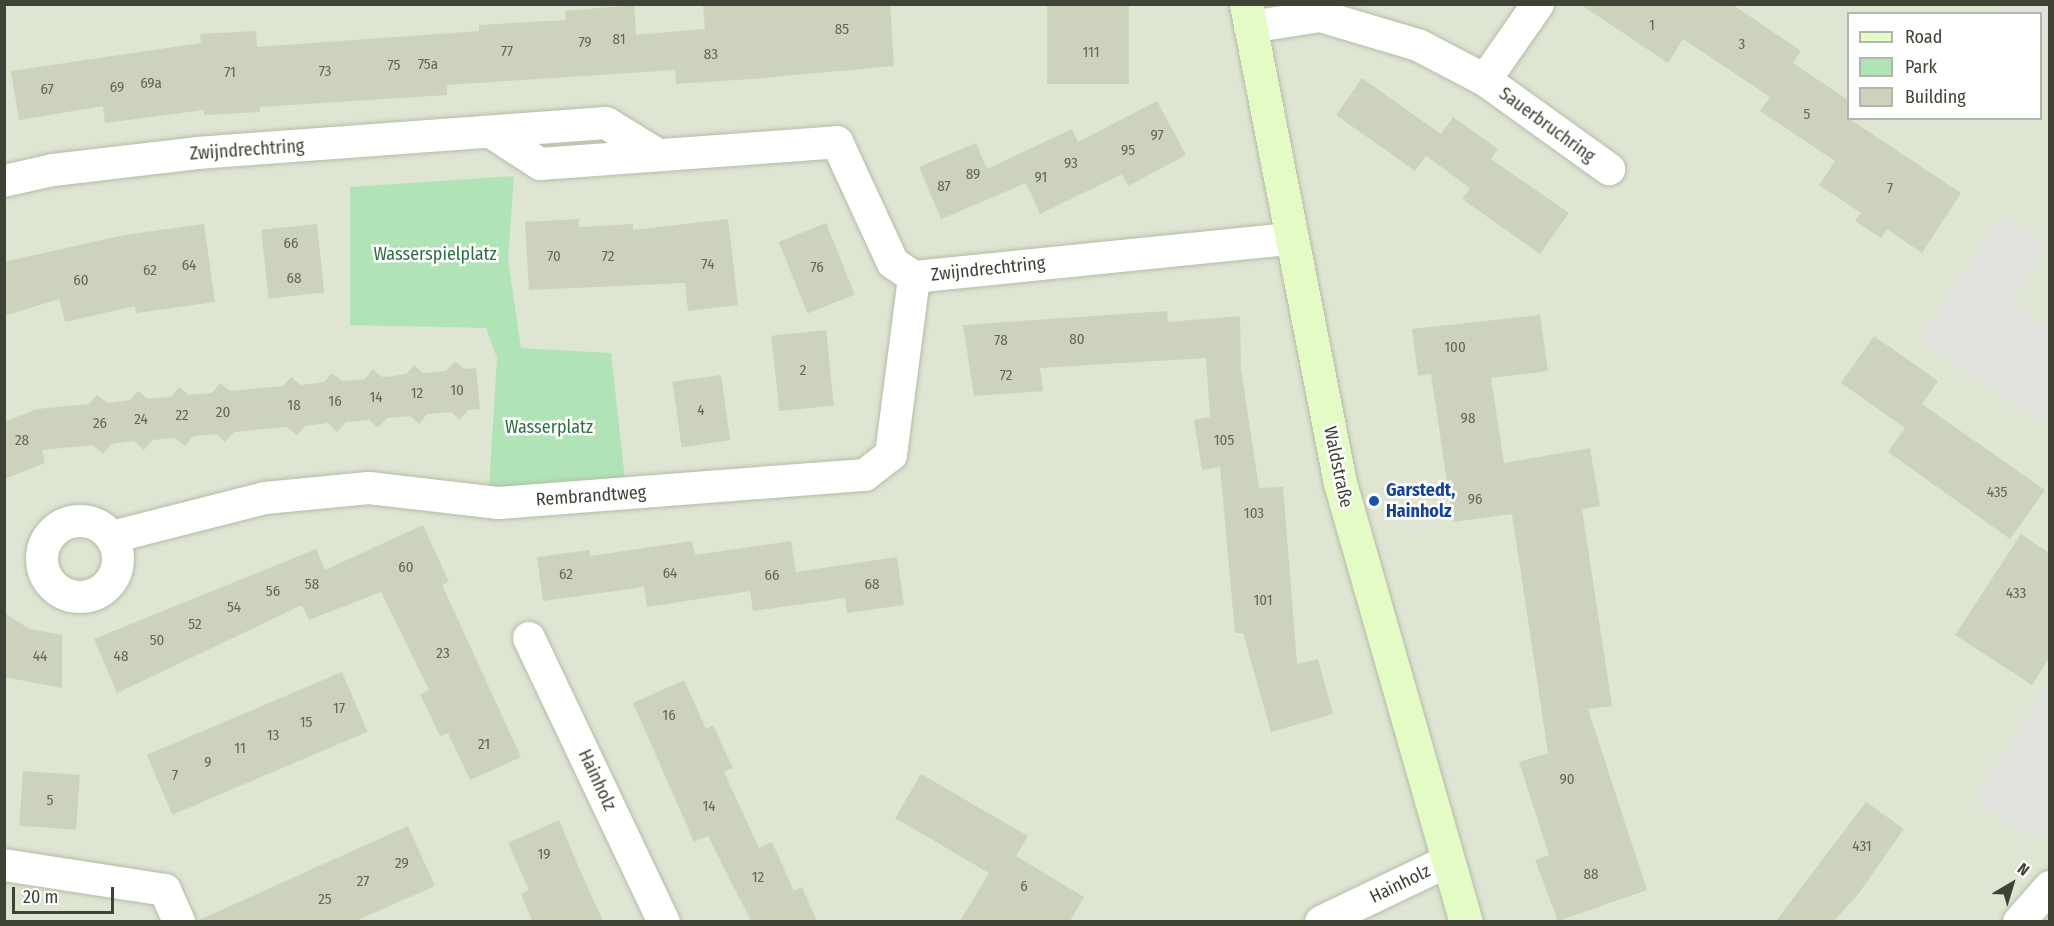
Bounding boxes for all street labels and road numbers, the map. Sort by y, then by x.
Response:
street label: Sauerbruchring [1495,83,1599,167]
street label: Zwijndrechtring [189,135,305,165]
street label: Zwijndrechtring [930,252,1046,286]
street label: Waldstraße [1319,424,1357,510]
street label: Rembrandtweg [535,481,647,511]
street label: Hainholz [574,746,620,814]
street label: Hainholz [1366,860,1434,908]

